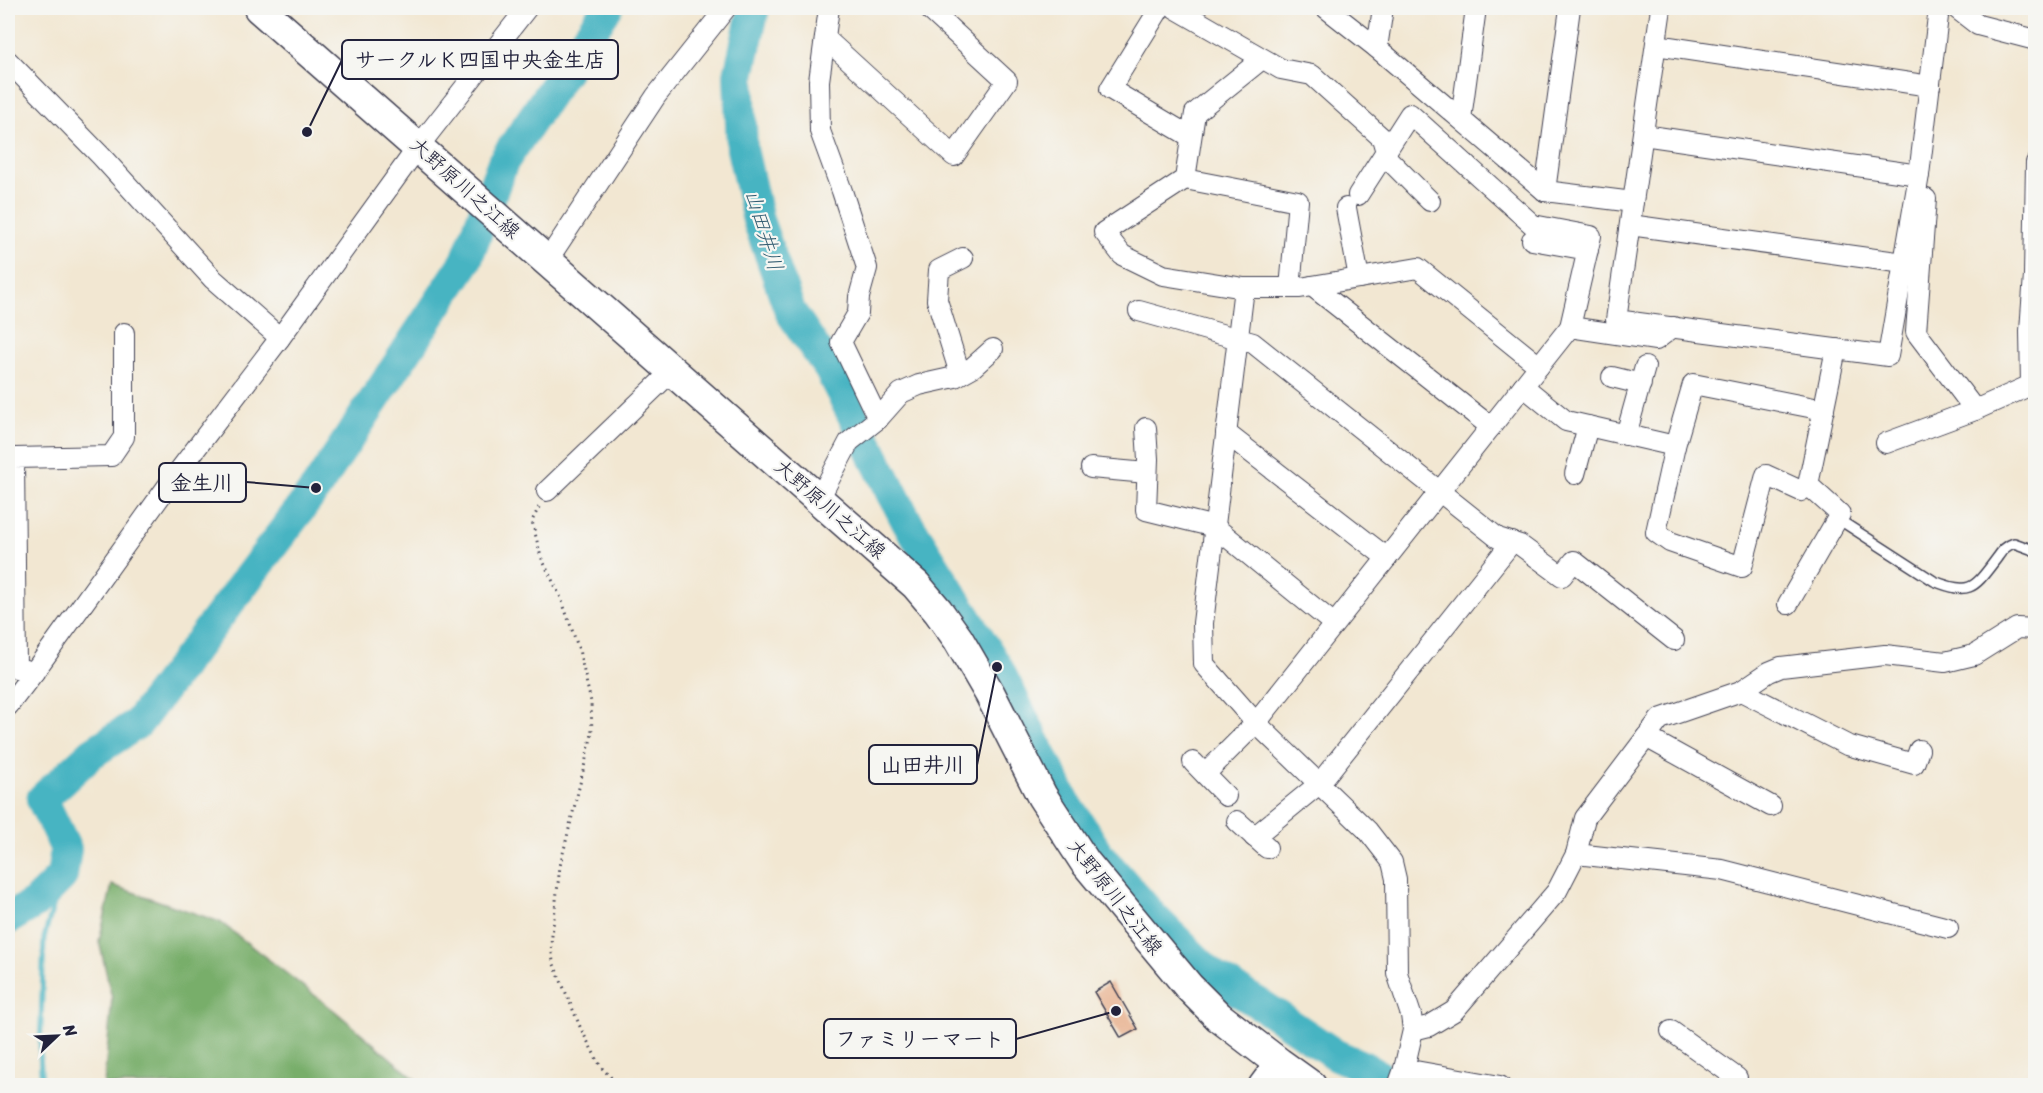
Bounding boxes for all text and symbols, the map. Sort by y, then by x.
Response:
callout: サークルＫ四国中央金生店 [342,40,618,79]
text: サークルＫ四国中央金生店 [354,41,606,79]
street label: 大野原川之江線 [401,128,529,248]
water label: 山田井川 [734,184,794,276]
street label: 大野原川之江線 [766,450,894,568]
callout: 金生川 [159,463,246,502]
text: 金生川 [171,464,234,502]
callout: 山田井川 [869,745,977,784]
text: 山田井川 [881,746,965,784]
street label: 大野原川之江線 [1058,831,1172,963]
north arrow [27,1006,87,1066]
text: N [54,1019,86,1042]
callout: ファミリーマート [824,1019,1016,1058]
text: ファミリーマート [836,1020,1004,1058]

